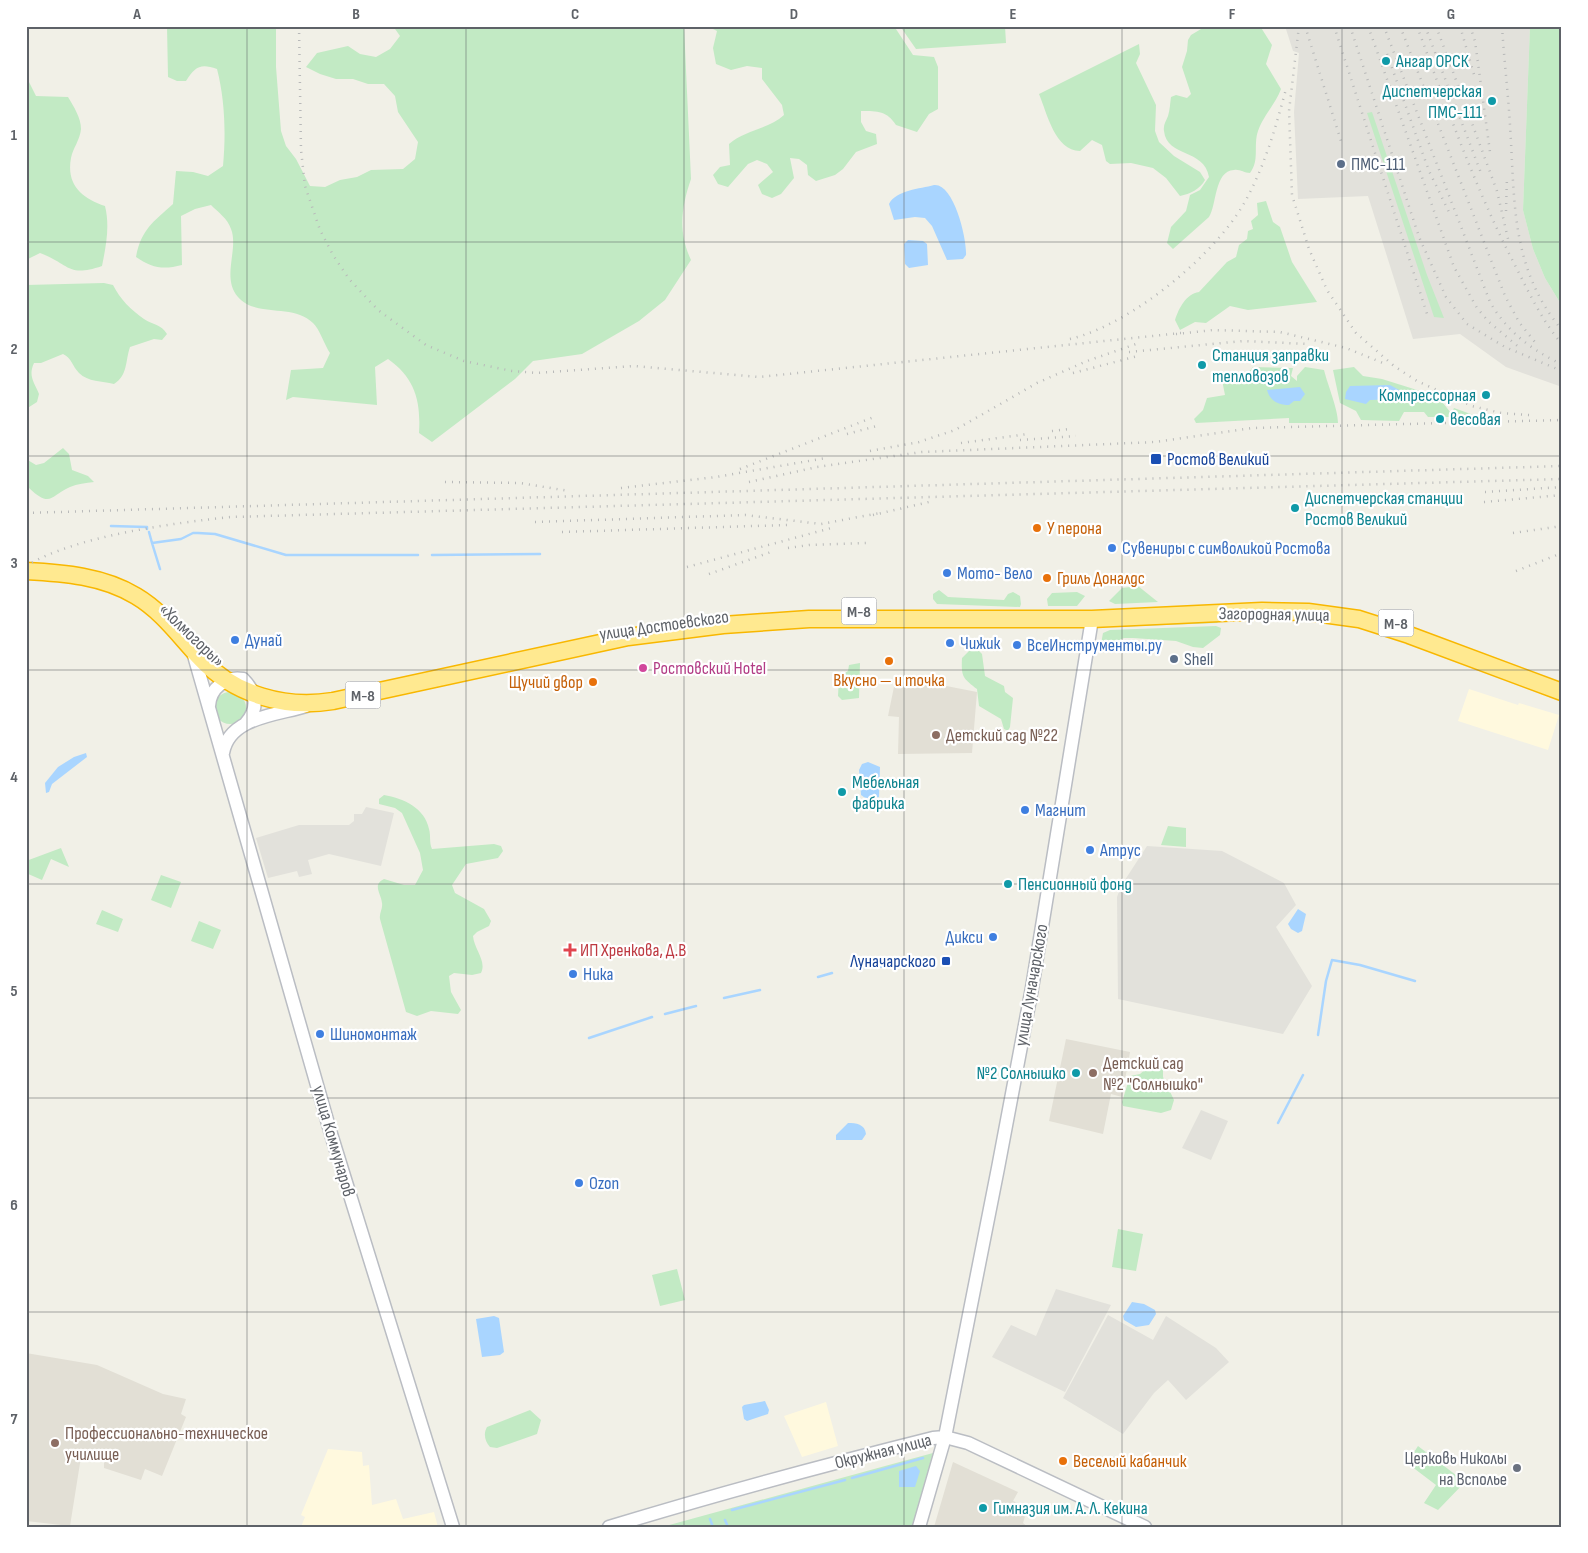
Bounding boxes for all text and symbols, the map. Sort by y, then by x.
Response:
text: A [132,5,141,24]
text: B [352,5,360,24]
text: C [571,5,579,24]
text: D [790,5,798,24]
text: E [1010,5,1017,24]
text: F [1229,5,1236,24]
text: G [1447,5,1455,24]
place label: Ангар ОРСК [1395,51,1470,72]
marker: Ангар ОРСК [1380,55,1392,67]
place label: Диспетчерская ПМС-111 [1382,81,1483,123]
marker: Диспетчерская ПМС-111 [1486,95,1498,107]
text: 1 [11,126,18,145]
place label: ПМС-111 [1351,154,1406,175]
marker: ПМС-111 [1335,158,1347,170]
text: 2 [10,340,18,359]
place label: Станция заправки тепловозов [1212,345,1329,387]
marker: Станция заправки тепловозов [1196,359,1208,371]
place label: Компрессорная [1379,385,1476,406]
marker: Компрессорная [1480,389,1492,401]
place label: весовая [1450,409,1501,430]
marker: весовая [1434,413,1446,425]
place label: Ростов Великий [1167,449,1269,470]
marker: Ростов Великий [1149,452,1163,466]
place label: Диспетчерская станции Ростов Великий [1305,488,1463,530]
marker: Диспетчерская станции Ростов Великий [1289,502,1301,514]
place label: У перона [1047,518,1102,539]
marker: У перона [1031,522,1043,534]
place label: Сувениры с символикой Ростова [1122,538,1330,559]
marker: Сувениры с символикой Ростова [1106,542,1118,554]
text: 3 [10,554,18,573]
place label: Мото- Вело [957,563,1033,584]
marker: Мото- Вело [941,567,953,579]
place label: Гриль Доналдс [1057,568,1145,589]
marker: Гриль Доналдс [1041,572,1053,584]
road number: М-8 [842,598,876,624]
street label: «Холмогоры» [154,599,229,672]
street label: Загородная улица [1218,603,1330,626]
street label: улица Достоевского [598,606,730,645]
road number: М-8 [1378,610,1414,636]
place label: Дунай [245,630,282,651]
place label: Чижик [960,633,1000,654]
marker: Дунай [229,634,241,646]
place label: ВсеИнструменты.ру [1027,635,1162,656]
marker: Чижик [944,637,956,649]
marker: ВсеИнструменты.ру [1011,639,1023,651]
place label: Shell [1184,649,1213,670]
marker: Shell [1168,653,1180,665]
marker: Вкусно — и точка [883,655,895,667]
place label: Ростовский Hotel [653,658,766,679]
marker: Ростовский Hotel [637,662,649,674]
place label: Вкусно — и точка [833,670,945,691]
place label: Щучий двор [509,672,583,693]
marker: Щучий двор [587,676,599,688]
road number: М-8 [346,682,380,708]
place label: Детский сад №22 [946,725,1058,746]
marker: Детский сад №22 [930,729,942,741]
text: 4 [10,768,18,787]
place label: Мебельная фабрика [852,772,919,814]
marker: Мебельная фабрика [836,786,848,798]
place label: Магнит [1035,800,1086,821]
marker: Магнит [1019,804,1031,816]
place label: Атрус [1099,840,1141,861]
marker: Атрус [1084,844,1096,856]
place label: Пенсионный фонд [1018,874,1132,895]
marker: Пенсионный фонд [1002,878,1014,890]
street label: улица Луначарского [1010,922,1053,1048]
place label: Дикси [946,927,983,948]
marker: Дикси [987,931,999,943]
place label: ИП Хренкова, Д.В [580,940,686,961]
marker: ИП Хренкова, Д.В [564,944,576,956]
place label: Луначарского [849,951,936,972]
marker: Луначарского [940,955,952,967]
place label: Ника [583,964,613,985]
marker: Ника [567,968,579,980]
text: 5 [10,982,18,1001]
place label: Шиномонтаж [330,1024,417,1045]
marker: Шиномонтаж [314,1028,326,1040]
place label: Детский сад №2 "Солнышко" [1103,1053,1203,1095]
place label: №2 Солнышко [977,1063,1066,1084]
marker: №2 Солнышко [1070,1067,1082,1079]
marker: Детский сад №2 "Солнышко" [1087,1067,1099,1079]
street label: улица Коммунаров [308,1083,359,1199]
place label: Ozon [589,1173,619,1194]
marker: Ozon [573,1177,585,1189]
text: 6 [10,1196,18,1215]
text: 7 [11,1410,18,1429]
place label: Профессионально-техническое училище [65,1423,268,1465]
street label: Окружная улица [832,1429,934,1474]
marker: Профессионально-техническое училище [49,1437,61,1449]
place label: Церковь Николы на Всполье [1405,1448,1507,1490]
place label: Веселый кабанчик [1073,1451,1187,1472]
marker: Веселый кабанчик [1057,1455,1069,1467]
marker: Церковь Николы на Всполье [1511,1462,1523,1474]
place label: Гимназия им. А. Л. Кекина [993,1498,1148,1519]
marker: Гимназия им. А. Л. Кекина [977,1502,989,1514]

